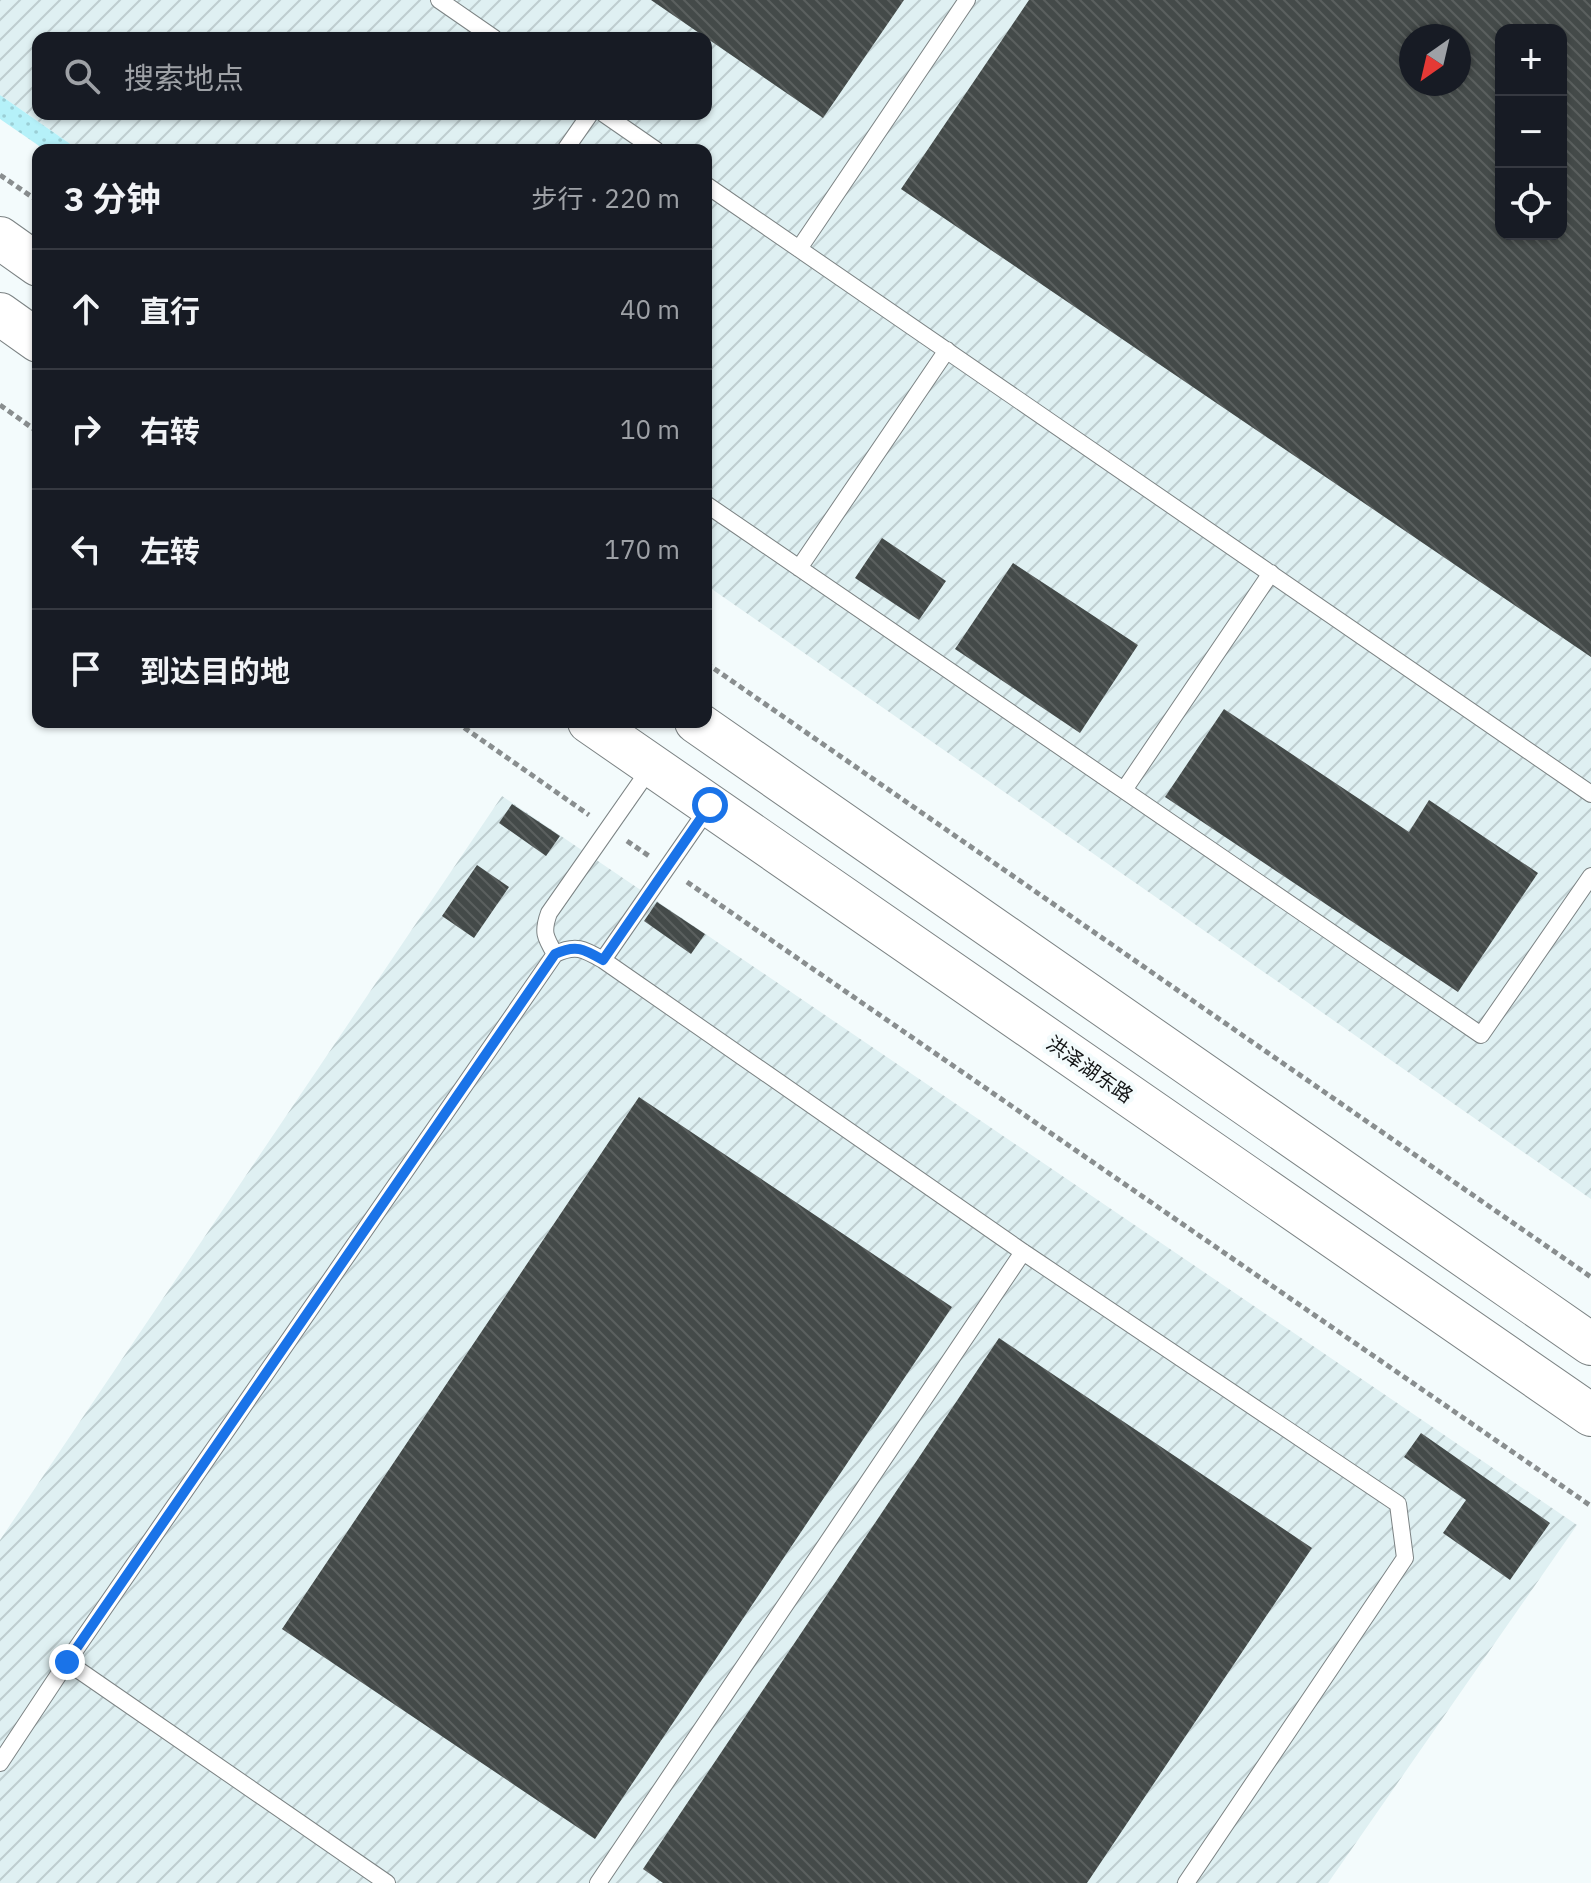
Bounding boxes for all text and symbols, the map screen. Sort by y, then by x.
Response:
north arrow [1399,24,1471,96]
map controls [1495,24,1567,240]
button: + [1495,24,1567,96]
search box [32,32,712,120]
icon: search [60,54,104,98]
text: 搜索地点 [124,58,244,97]
button: − [1495,96,1567,168]
button: locate [1495,168,1567,240]
text: 3 分钟 [64,176,160,220]
text: 步行 · 220 m [532,181,680,215]
icon: ahead [64,287,108,331]
text: 直行 [140,291,200,330]
text: 40 m [620,292,680,326]
icon: right [64,407,108,451]
text: 右转 [140,411,200,450]
text: 10 m [620,412,680,446]
icon: left [64,527,108,571]
text: 左转 [140,531,200,570]
text: 170 m [604,532,680,566]
icon: arrive [64,647,108,691]
text: 到达目的地 [140,651,290,690]
route start [692,787,728,823]
street label: 洪泽湖东路 [1041,1029,1139,1109]
route end [49,1644,85,1680]

